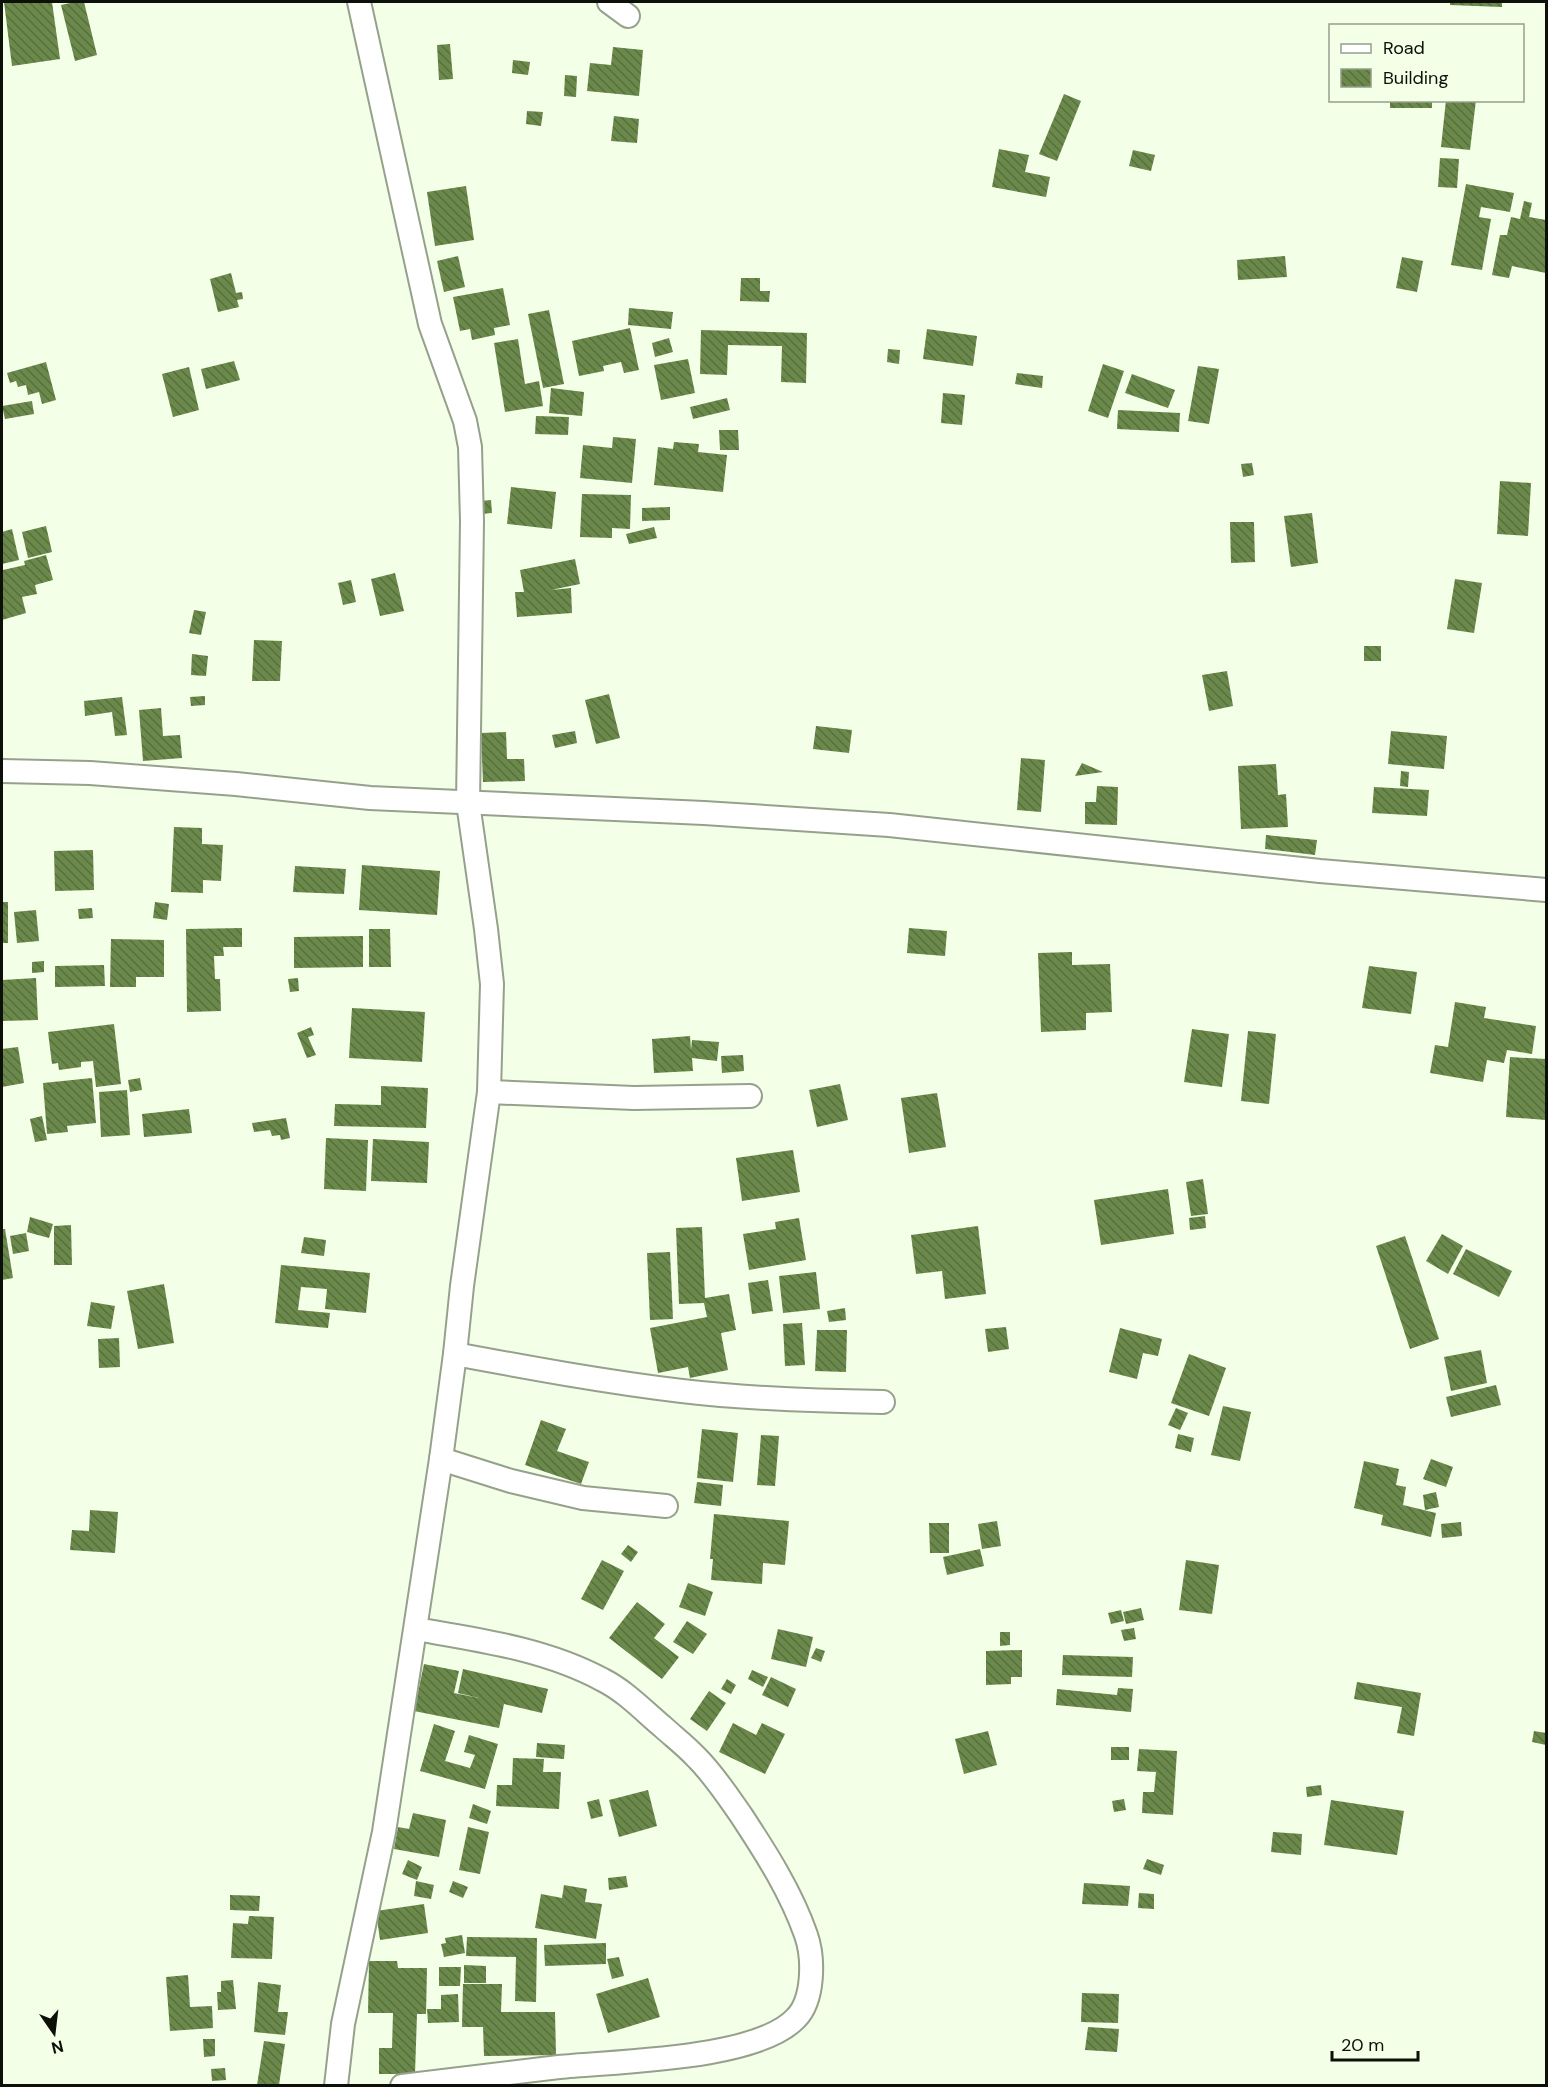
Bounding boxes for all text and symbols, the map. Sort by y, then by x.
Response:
legend [1329,24,1524,102]
text: Road [1383,36,1425,60]
text: Building [1383,66,1448,90]
north arrow [24,2003,84,2063]
scale bar [1332,2024,1418,2062]
text: 20 m [1341,2033,1384,2057]
text: N [49,2035,66,2059]

